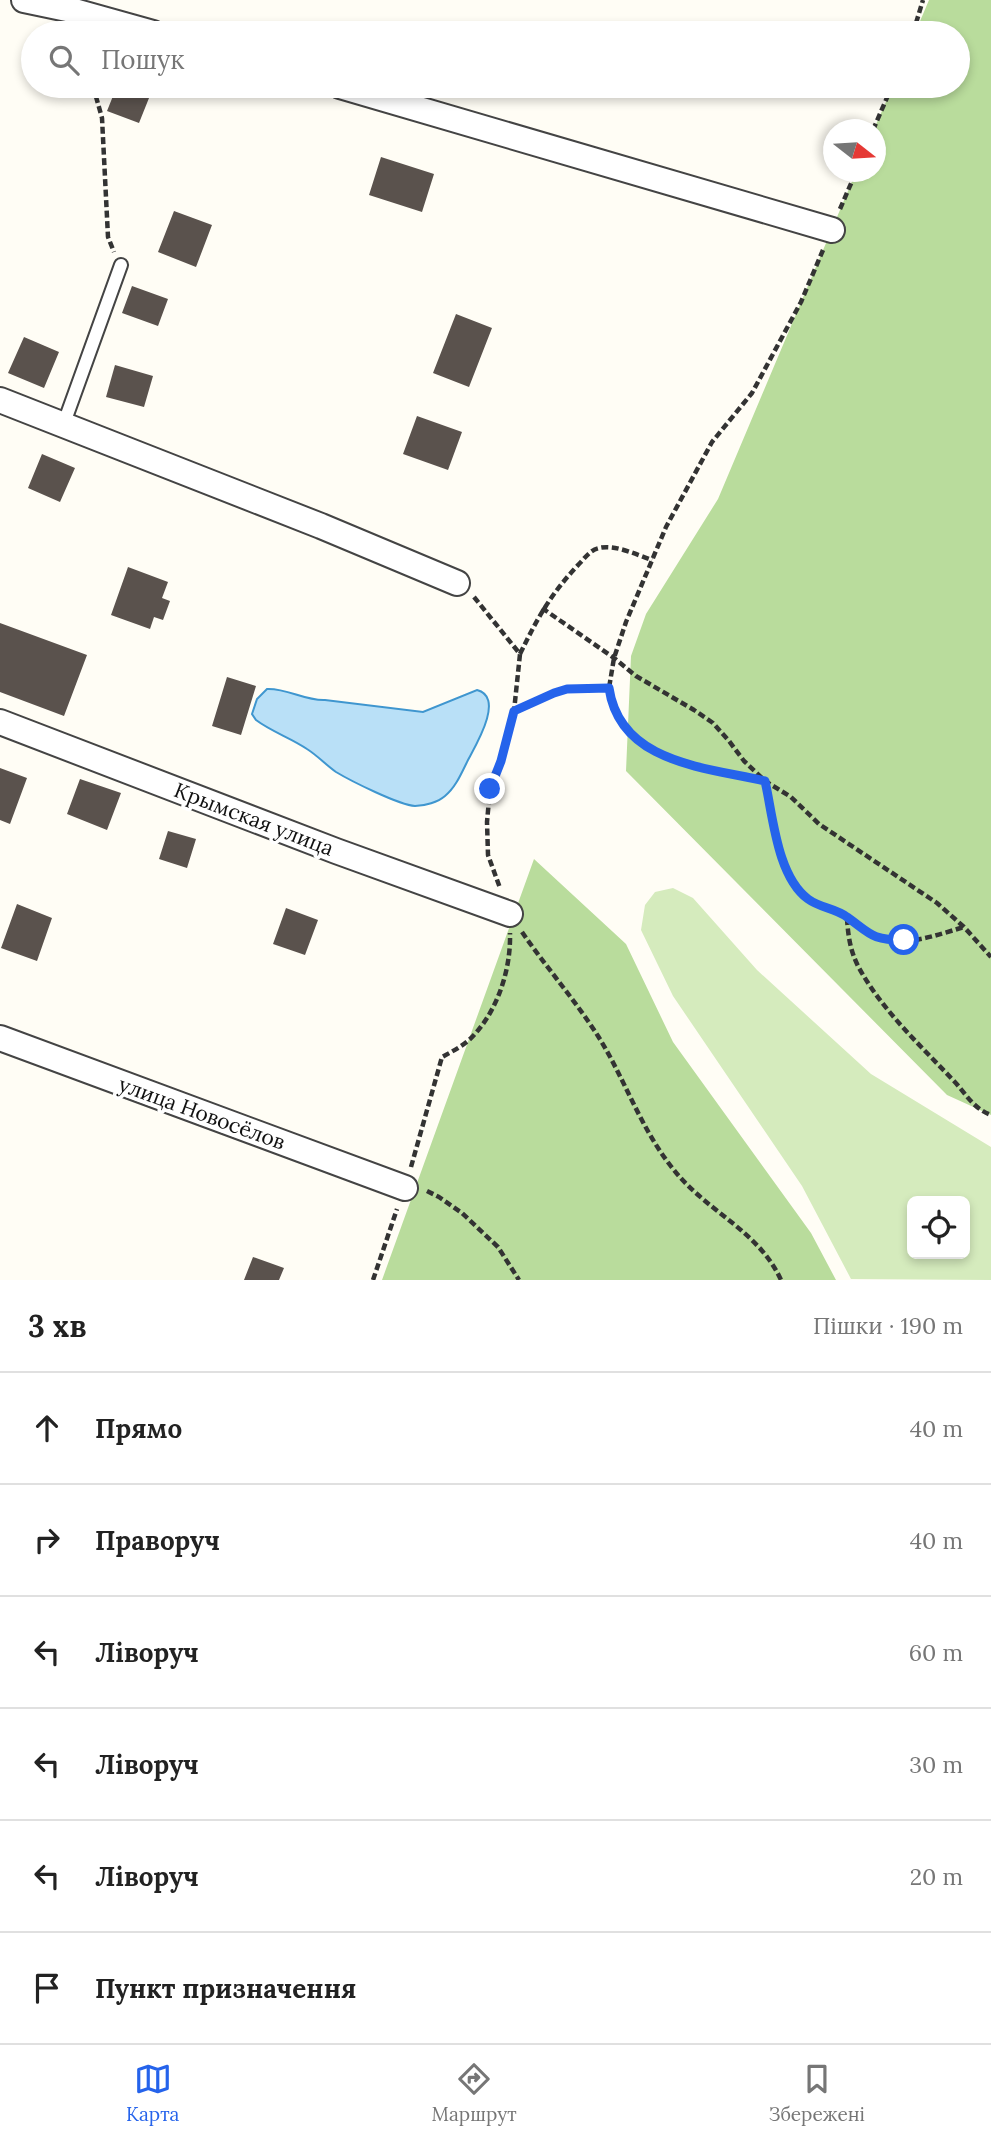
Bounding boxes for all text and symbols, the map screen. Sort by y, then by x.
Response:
search box [21,21,970,98]
icon: search [45,41,83,79]
text: Пошук [101,43,185,76]
north arrow [823,119,886,182]
route end [474,773,505,804]
street label: Крымская улица [170,776,338,862]
route start [888,924,919,955]
street label: улица Новосёлов [115,1070,289,1156]
map controls [907,1196,970,1259]
button: locate [907,1196,970,1259]
text: 3 хв [28,1307,87,1345]
text: Пішки · 190 m [813,1311,963,1340]
icon: ahead [28,1409,66,1447]
text: Прямо [95,1412,182,1445]
text: 40 m [910,1414,963,1443]
icon: right [28,1521,66,1559]
text: Праворуч [95,1524,220,1557]
text: 40 m [910,1526,963,1555]
icon: left [28,1633,66,1671]
text: Ліворуч [95,1636,199,1669]
text: 60 m [909,1638,963,1667]
icon: left [28,1745,66,1783]
text: Ліворуч [95,1748,199,1781]
text: 30 m [909,1750,963,1779]
icon: left [28,1857,66,1895]
text: Ліворуч [95,1860,199,1893]
text: 20 m [910,1862,963,1891]
icon: arrive [28,1969,66,2007]
text: Пункт призначення [95,1972,356,2005]
tab: Карта [126,2060,179,2126]
tab: Маршрут [432,2060,517,2126]
tab: Збережені [769,2060,865,2126]

